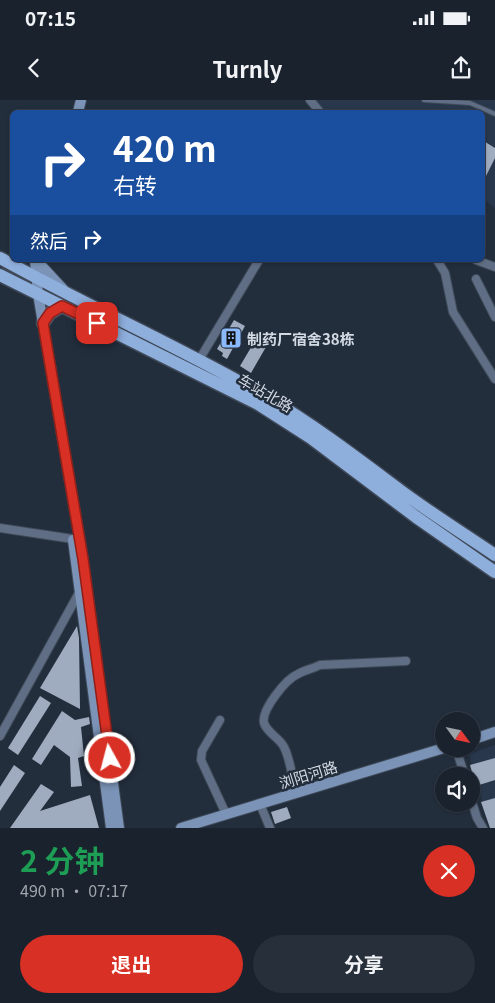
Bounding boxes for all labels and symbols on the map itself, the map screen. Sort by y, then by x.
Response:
pin [76,302,118,344]
building icon: 制药厂宿舍38栋 [219,326,243,350]
place label: 制药厂宿舍38栋 [247,328,355,349]
street label: 车站北路 [235,368,297,416]
north arrow [435,712,480,758]
position arrow [83,731,135,783]
street label: 浏阳河路 [276,755,340,793]

